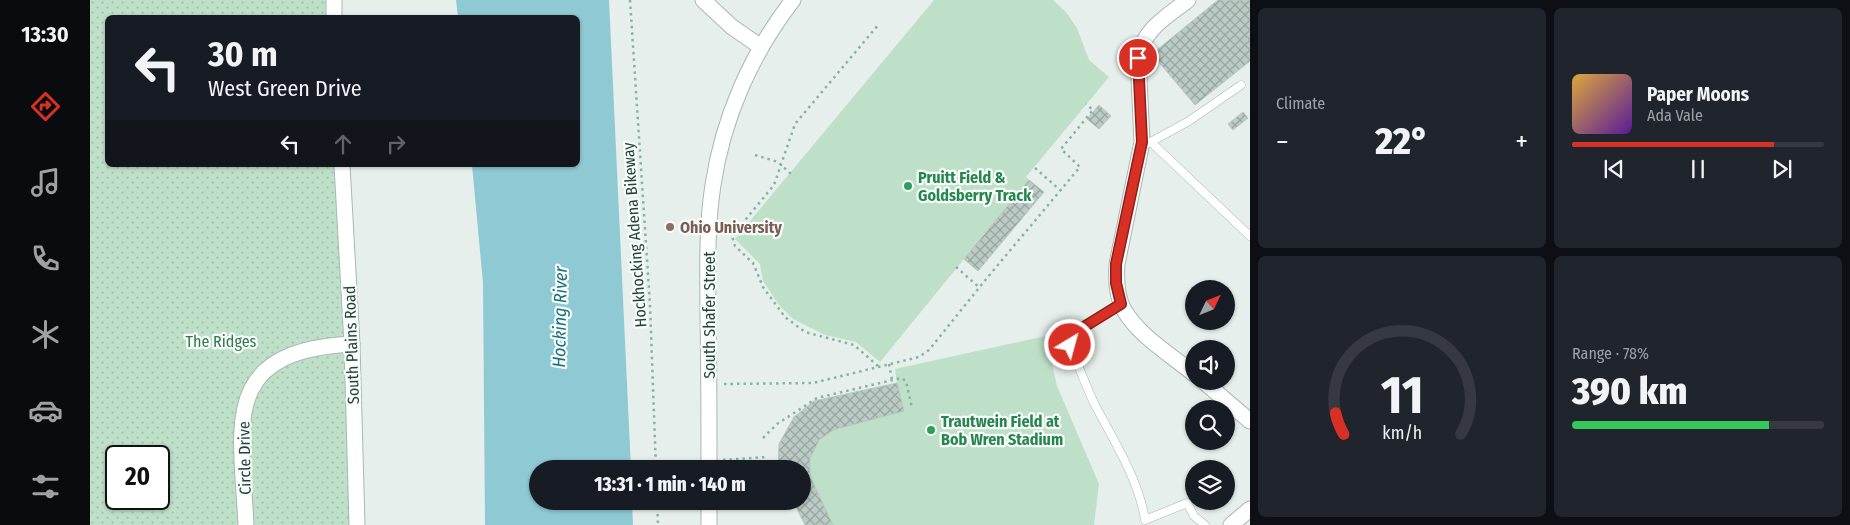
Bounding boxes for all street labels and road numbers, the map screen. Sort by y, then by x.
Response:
street label: Hockhocking Adena Bikeway [619,141,650,328]
street label: South Shafer Street [700,250,719,379]
street label: South Plains Road [340,285,363,405]
street label: Circle Drive [234,421,255,495]

